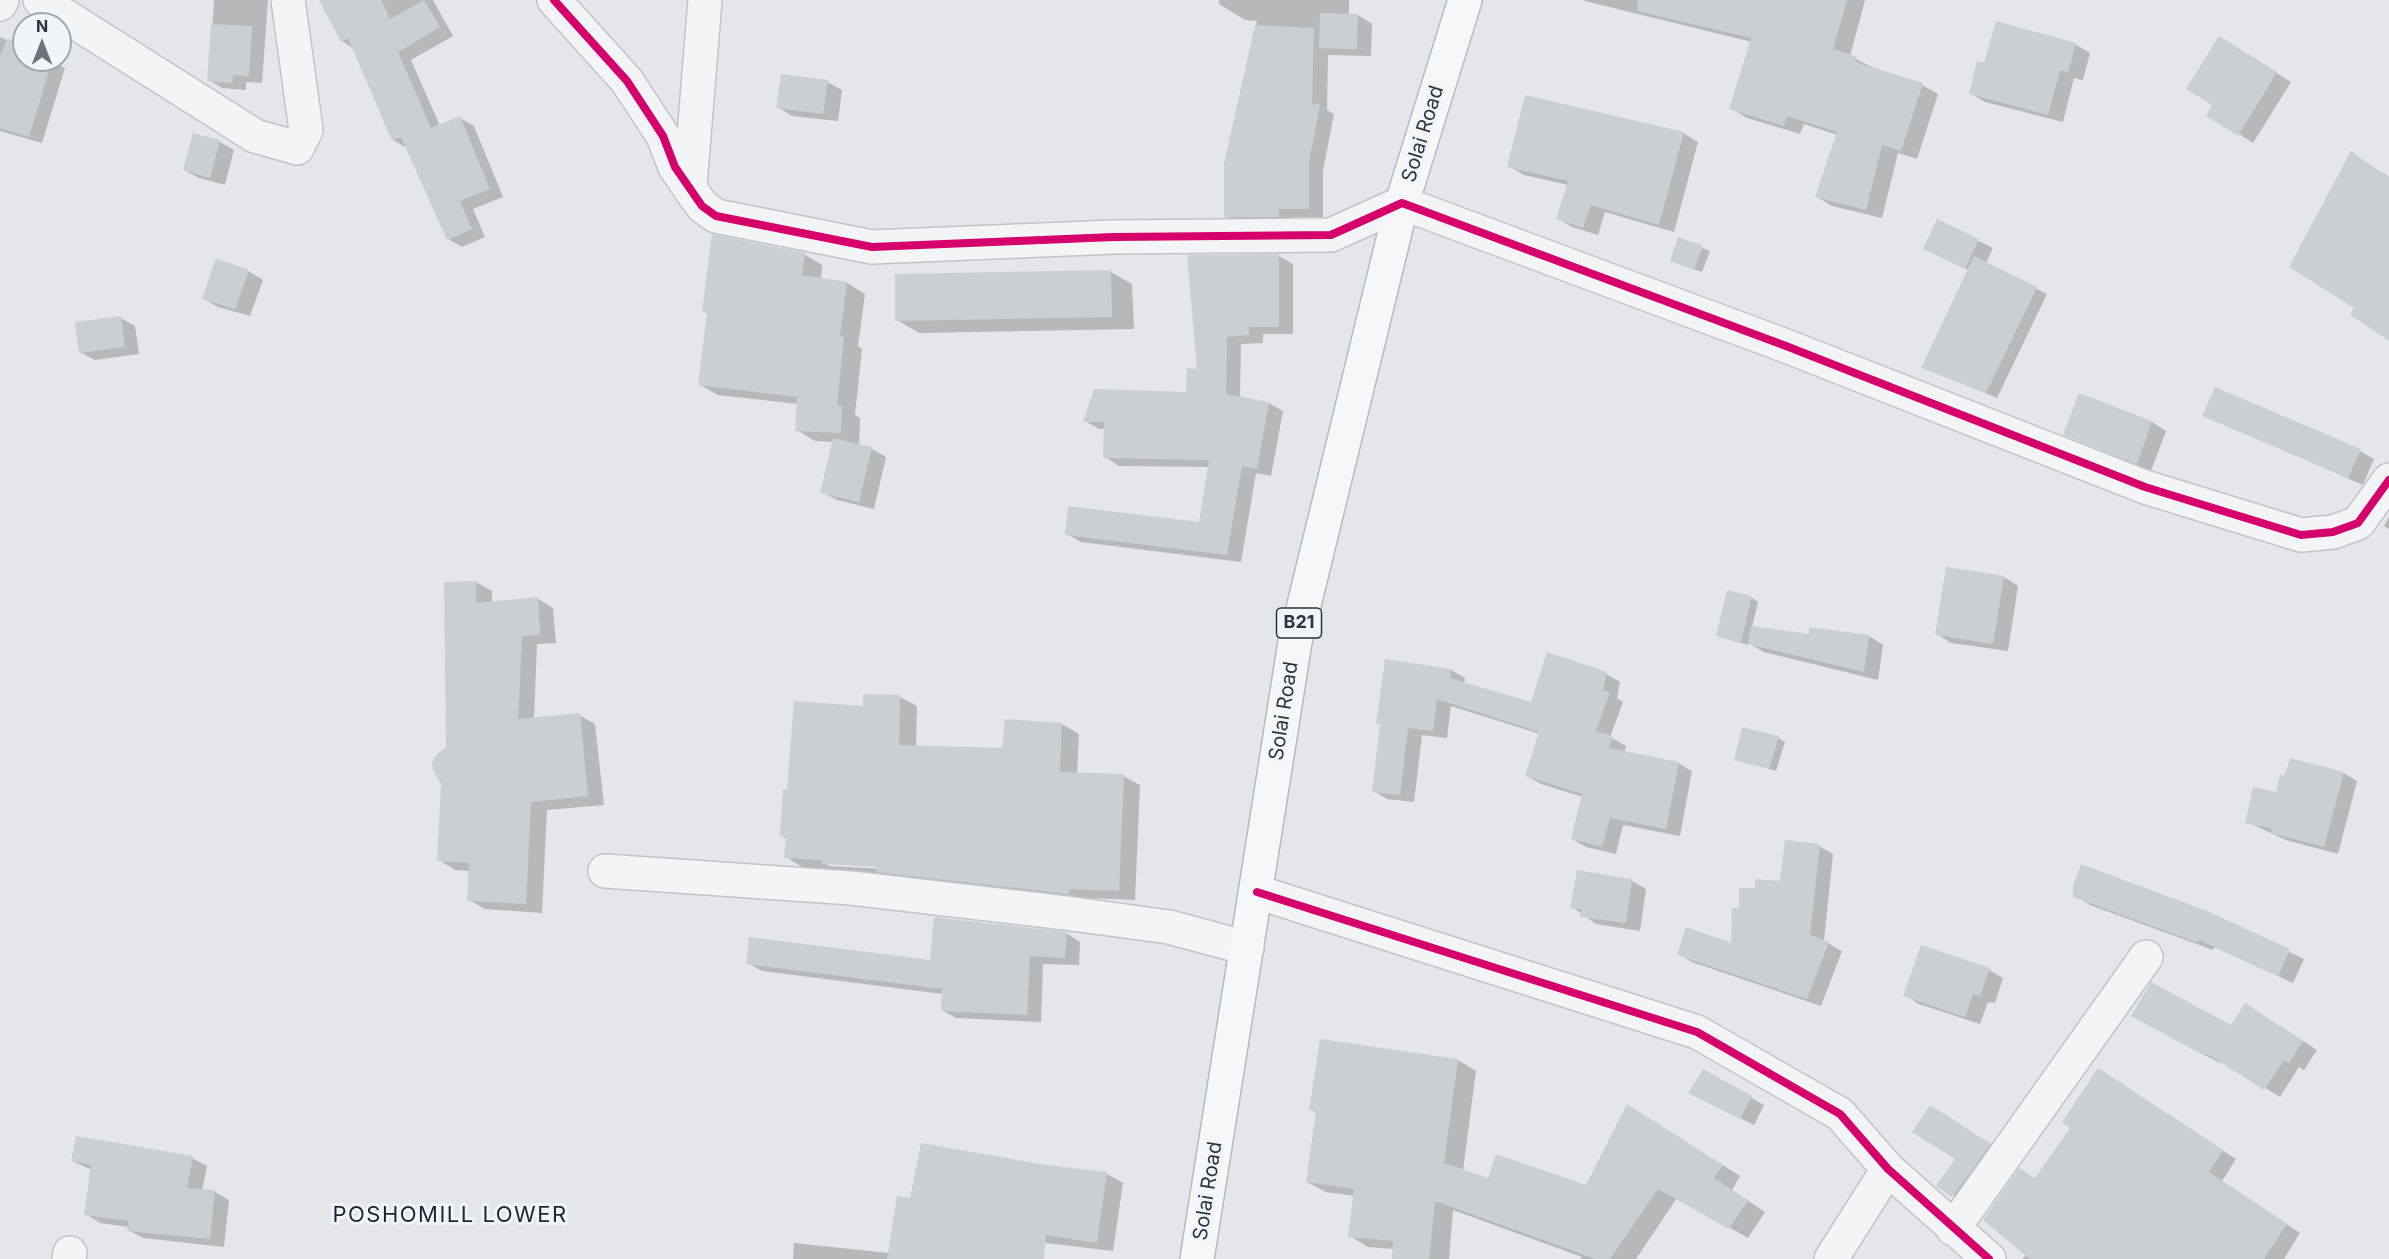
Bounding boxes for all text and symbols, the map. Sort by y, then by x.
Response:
north arrow [12,12,72,72]
text: N [36,16,48,36]
street label: Solai Road [1397,83,1449,185]
road number: B21 [1276,608,1322,638]
street label: Solai Road [1264,660,1304,762]
street label: Solai Road [1188,1140,1228,1242]
district label: POSHOMILL LOWER [332,1202,568,1228]

